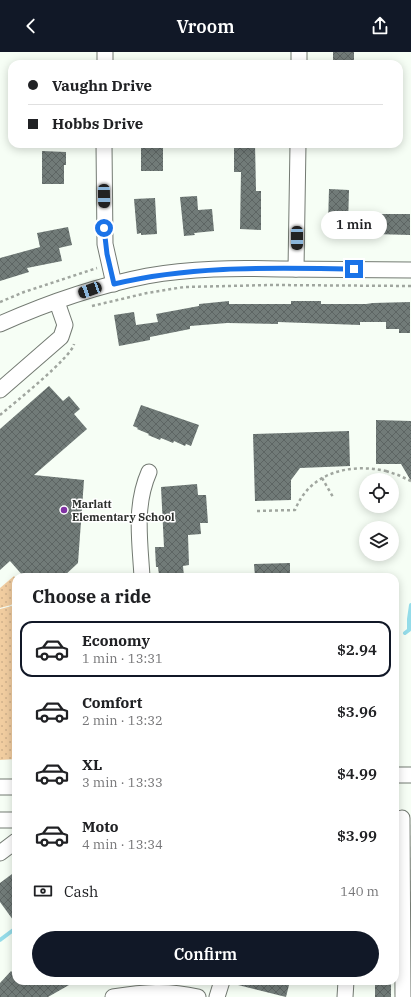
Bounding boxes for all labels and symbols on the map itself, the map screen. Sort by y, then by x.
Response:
car [98,184,110,208]
callout: 1 min [321,211,387,239]
route start [95,219,113,237]
car [291,226,303,250]
route end [345,260,363,278]
car [77,280,103,300]
place label: Marlatt Elementary School [72,497,175,524]
marker: Marlatt Elementary School [59,505,69,515]

